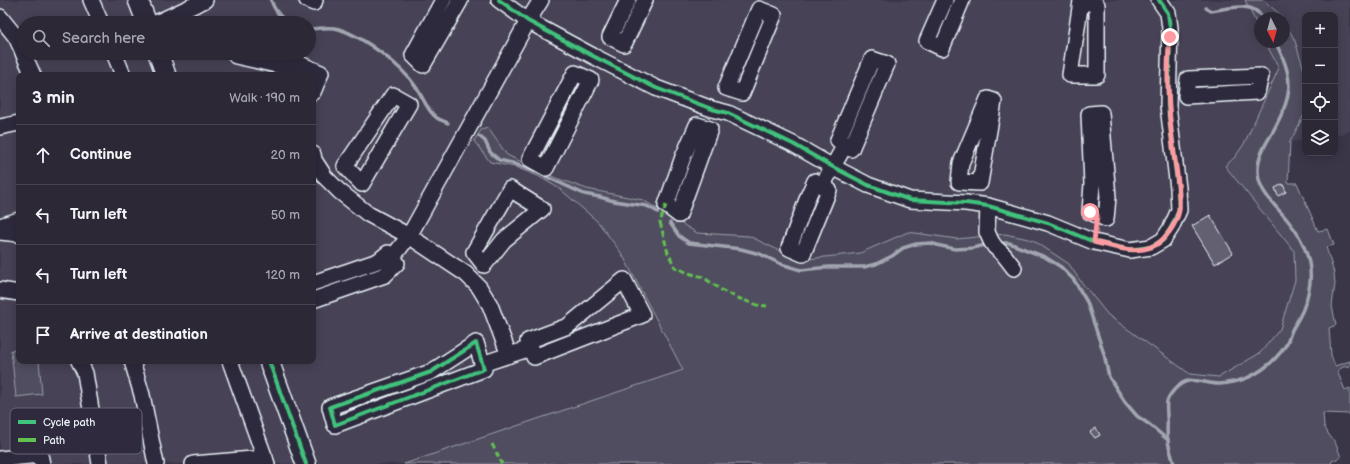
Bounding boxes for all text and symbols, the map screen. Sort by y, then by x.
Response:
north arrow [1254,12,1290,48]
map controls [1302,12,1338,156]
button: + [1302,12,1338,48]
search box [16,16,316,60]
icon: search [30,27,52,49]
route end [1161,28,1179,46]
text: Search here [62,29,145,48]
button: − [1302,48,1338,84]
button: locate [1302,84,1338,120]
text: 3 min [32,88,75,108]
text: Walk · 190 m [229,90,300,106]
button: layers [1302,120,1338,156]
icon: ahead [32,144,54,166]
text: Continue [70,145,132,164]
text: 20 m [270,147,300,163]
route start [1081,203,1099,221]
icon: left [32,204,54,226]
text: Turn left [70,205,127,224]
text: 50 m [271,207,300,223]
icon: left [32,264,54,286]
text: Turn left [70,265,127,284]
text: 120 m [265,267,300,283]
icon: arrive [32,324,54,346]
text: Arrive at destination [70,325,208,344]
legend [10,408,142,454]
text: Cycle path [43,416,95,429]
text: Path [43,434,65,447]

